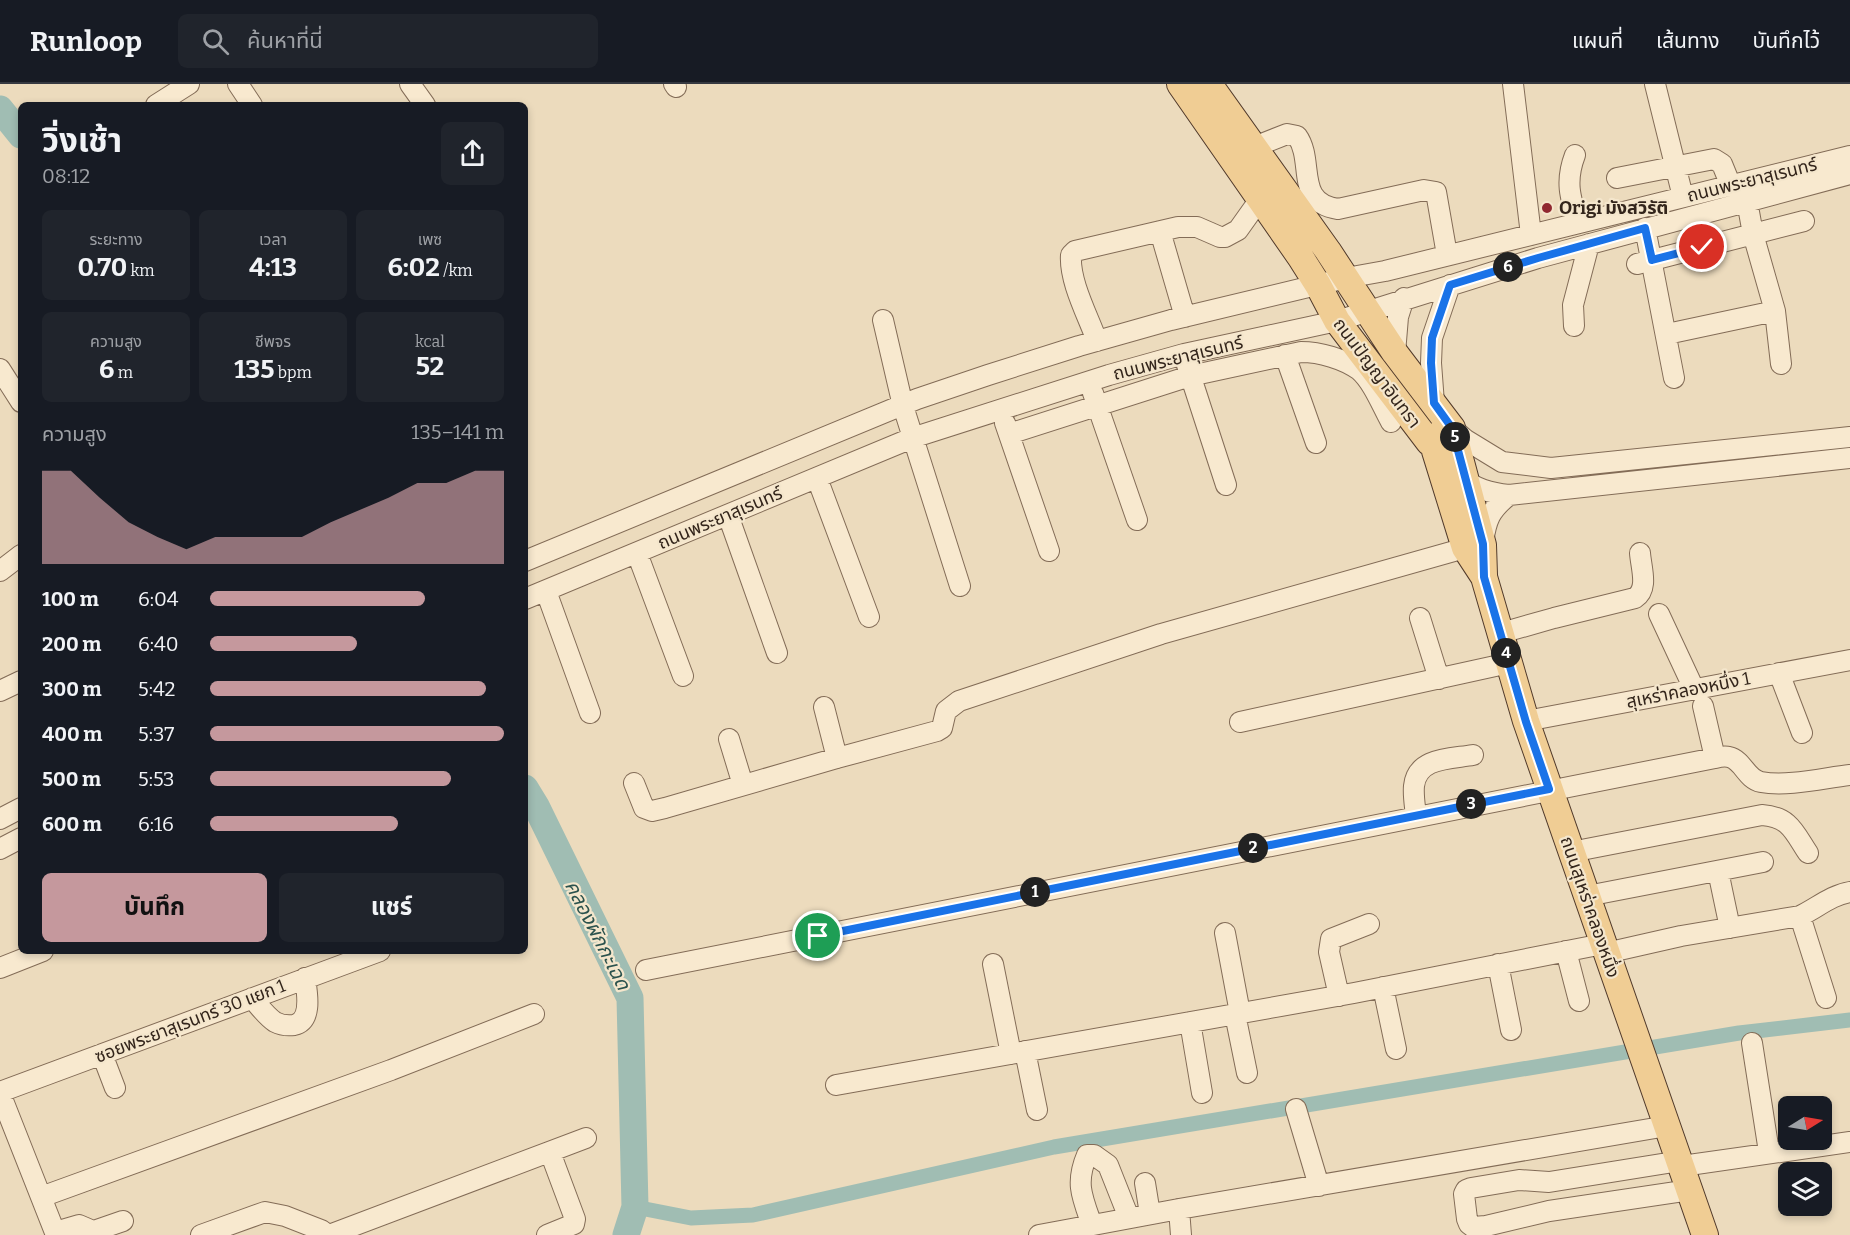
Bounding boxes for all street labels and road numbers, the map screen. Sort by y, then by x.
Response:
street label: ถนนพระยาสุเรนทร์ [1685,153,1820,207]
street label: ถนนปัญญาอินทรา [1328,314,1426,432]
street label: ถนนพระยาสุเรนทร์ [1111,331,1246,385]
street label: ถนนพระยาสุเรนทร์ [654,481,786,554]
street label: สุเหร่าคลองหนึ่ง 1 [1624,665,1753,713]
street label: ถนนสุเหร่าคลองหนึ่ง [1556,833,1626,980]
street label: ซอยพระยาสุเรนทร์ 30 แยก 1 [92,974,289,1068]

